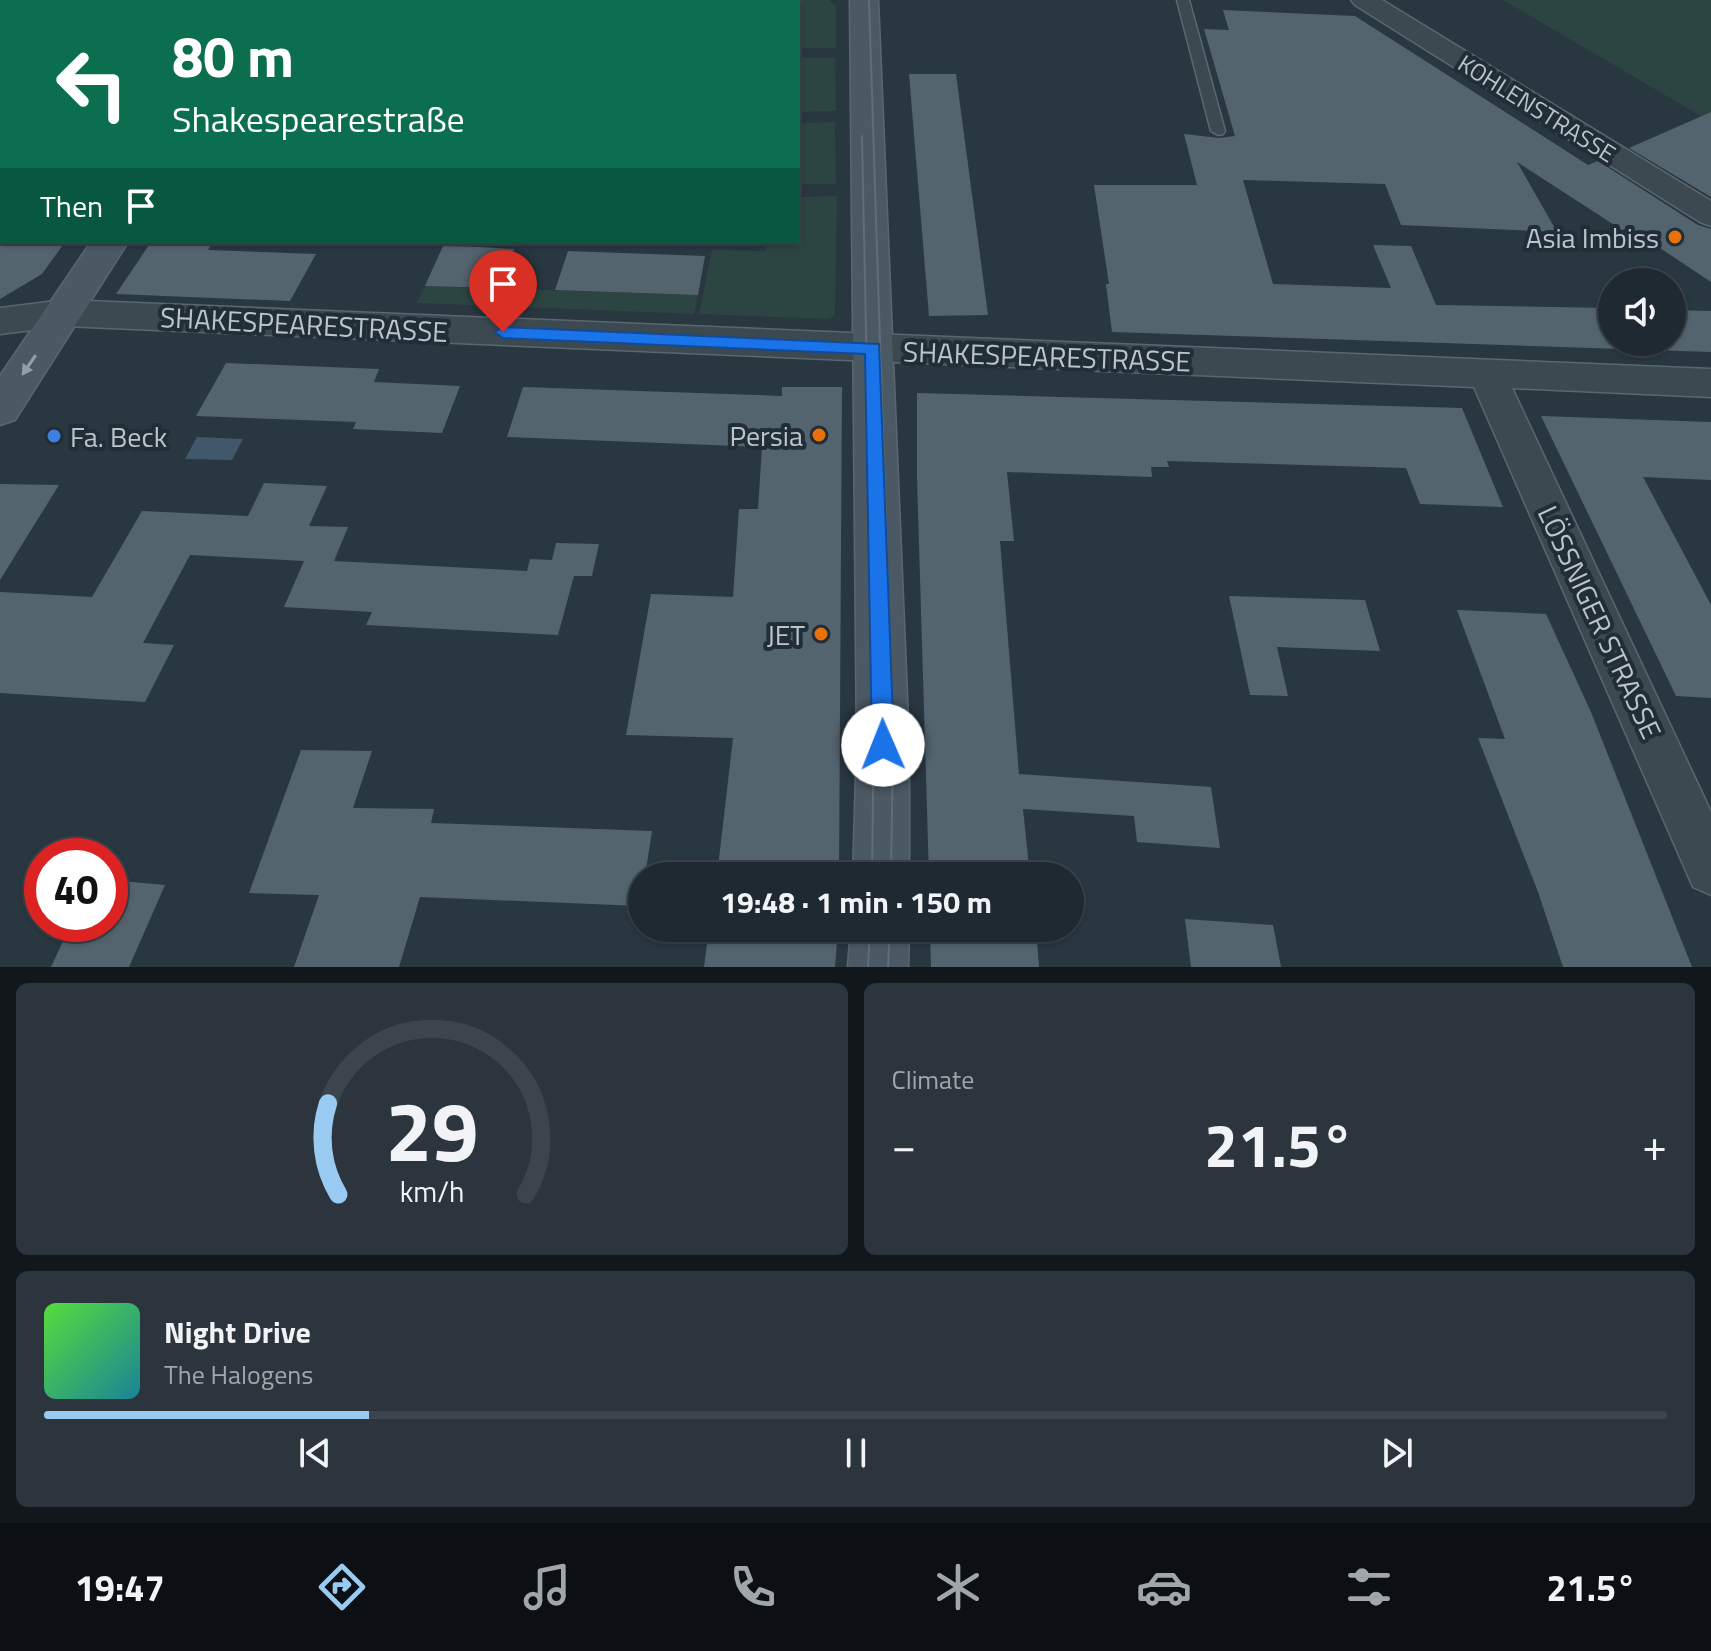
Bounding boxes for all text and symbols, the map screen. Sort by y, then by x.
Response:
text: 80 m [172,14,294,99]
icon: left [40,32,144,136]
street label: KOHLENSTRASSE [1451,45,1623,171]
text: Shakespearestraße [172,91,465,146]
text: Then [40,183,103,229]
icon: arrive [119,184,163,228]
place label: Asia Imbiss [1526,216,1659,259]
marker: Asia Imbiss [1666,228,1684,246]
pin [469,250,537,332]
icon: arrive [481,262,525,306]
map controls [1598,268,1686,356]
button: sound [1598,268,1686,356]
street label: SHAKESPEARESTRASSE [159,295,449,353]
street label: SHAKESPEARESTRASSE [902,329,1192,383]
one-way arrow [22,355,37,376]
place label: Persia [729,414,803,457]
place label: Fa. Beck [70,415,167,458]
marker: Persia [810,426,828,444]
marker: Fa. Beck [45,427,63,445]
street label: LÖSSNIGER STRASSE [1527,498,1673,746]
place label: JET [767,613,805,656]
marker: JET [812,625,830,643]
position arrow [841,703,925,787]
speed limit sign: 40 [24,838,128,942]
text: 19:48 · 1 min · 150 m [720,879,992,925]
text: Climate [892,1060,974,1099]
text: 29 [385,1067,478,1193]
text: 21.5° [1204,1099,1354,1190]
text: − [892,1111,916,1178]
text: + [1642,1111,1667,1178]
text: km/h [399,1170,464,1213]
text: Night Drive [164,1309,311,1355]
text: The Halogens [164,1355,313,1394]
icon: previous [293,1431,337,1475]
icon: pause [834,1431,878,1475]
icon: next [1375,1431,1419,1475]
icon: directions [314,1559,370,1615]
icon: music [519,1559,575,1615]
icon: phone [725,1559,781,1615]
icon: climate [930,1559,986,1615]
icon: car [1136,1559,1192,1615]
icon: filters [1341,1559,1397,1615]
text: 19:47 [75,1560,165,1615]
text: 21.5° [1546,1560,1636,1615]

